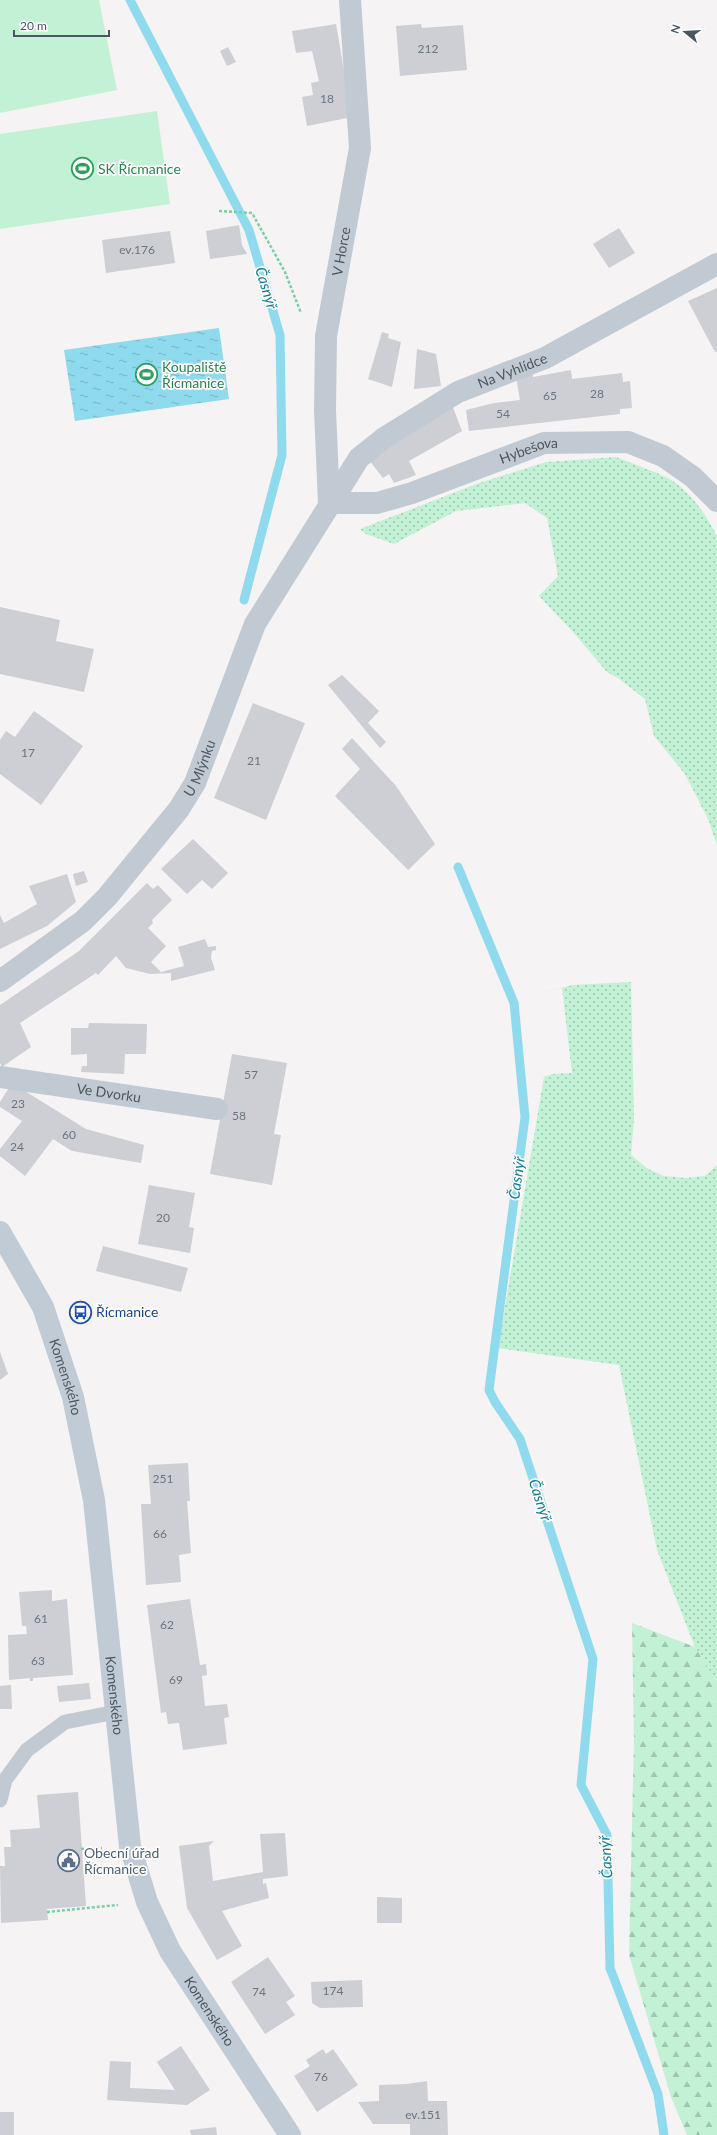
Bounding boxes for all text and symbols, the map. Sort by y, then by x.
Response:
scale bar [14,12,109,38]
north arrow [665,12,705,52]
text: 20 m [20,18,47,33]
text: N [668,23,683,35]
house number: 212 [418,41,438,56]
house number: 18 [320,91,334,106]
sports icon: SK Řícmanice [70,156,96,182]
place label: SK Řícmanice [98,160,181,177]
street label: V Horce [328,225,354,277]
house number: ev.176 [119,242,155,257]
water label: Časnýř [252,265,282,312]
street label: Na Vyhlídce [475,349,549,392]
place label: Koupaliště Řícmanice [162,358,226,391]
sports icon: Koupaliště Řícmanice [134,362,160,388]
house number: 28 [590,386,604,401]
house number: 65 [543,388,557,403]
house number: 54 [496,406,510,421]
street label: Hybešova [497,434,558,467]
street label: U Mlýnku [180,737,219,800]
house number: 17 [21,745,35,760]
house number: 21 [247,753,261,768]
house number: 57 [244,1067,258,1082]
street label: Ve Dvorku [75,1079,142,1106]
house number: 23 [11,1096,25,1111]
house number: 58 [232,1108,246,1123]
house number: 60 [62,1127,76,1142]
house number: 24 [10,1139,24,1154]
water label: Časnýř [504,1154,528,1200]
house number: 20 [156,1210,170,1225]
bus stop icon: Řícmanice [67,1299,93,1325]
place label: Řícmanice [96,1303,158,1320]
street label: Komenského [46,1336,85,1417]
house number: 251 [153,1471,173,1486]
water label: Časnýř [526,1476,556,1524]
house number: 66 [153,1526,167,1541]
house number: 61 [34,1611,48,1626]
house number: 62 [160,1617,174,1632]
house number: 63 [31,1653,45,1668]
street label: Komenského [102,1655,127,1736]
house number: 69 [169,1672,183,1687]
water label: Časnýř [594,1834,615,1879]
place label: Obecní úřad Řícmanice [84,1844,159,1877]
public building icon: Obecní úřad Řícmanice [55,1848,81,1874]
street label: Komenského [181,1973,239,2049]
house number: 174 [323,1983,343,1998]
house number: 74 [252,1984,266,1999]
house number: 76 [314,2069,328,2084]
house number: ev.151 [405,2107,441,2122]

